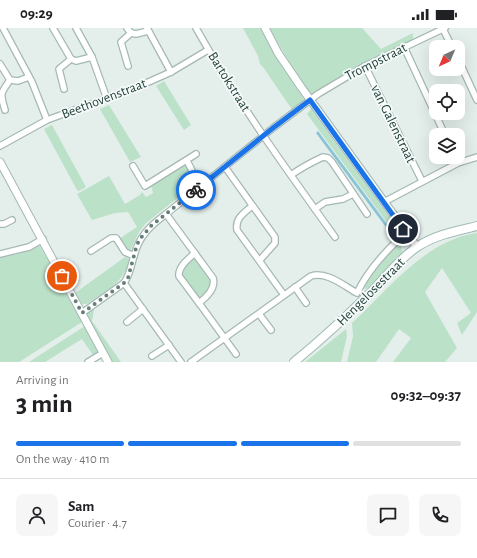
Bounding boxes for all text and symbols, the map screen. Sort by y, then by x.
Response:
text: 09:29 [20,6,53,21]
street label: Trompstraat [343,40,409,83]
north arrow [429,40,465,76]
map controls [429,40,465,164]
street label: Bartokstraat [205,50,253,115]
street label: Beethovenstraat [60,76,149,122]
street label: van Galenstraat [368,83,418,166]
button: locate [429,84,465,120]
button: layers [429,128,465,164]
courier [176,170,216,210]
icon: bike [185,179,207,201]
pin [386,212,420,246]
icon: home [392,218,414,240]
street label: Hengelosestraat [334,255,408,329]
pin [45,259,79,293]
icon: bag [51,265,73,287]
text: Arriving in [16,374,69,387]
text: 09:32–09:37 [391,388,461,403]
text: 3 min [16,391,73,417]
text: On the way · 410 m [16,453,110,466]
button: person [16,494,58,536]
button: chat [367,494,409,536]
button: phone [419,494,461,536]
text: Sam [68,499,94,514]
text: Courier · 4.7 [68,517,127,530]

